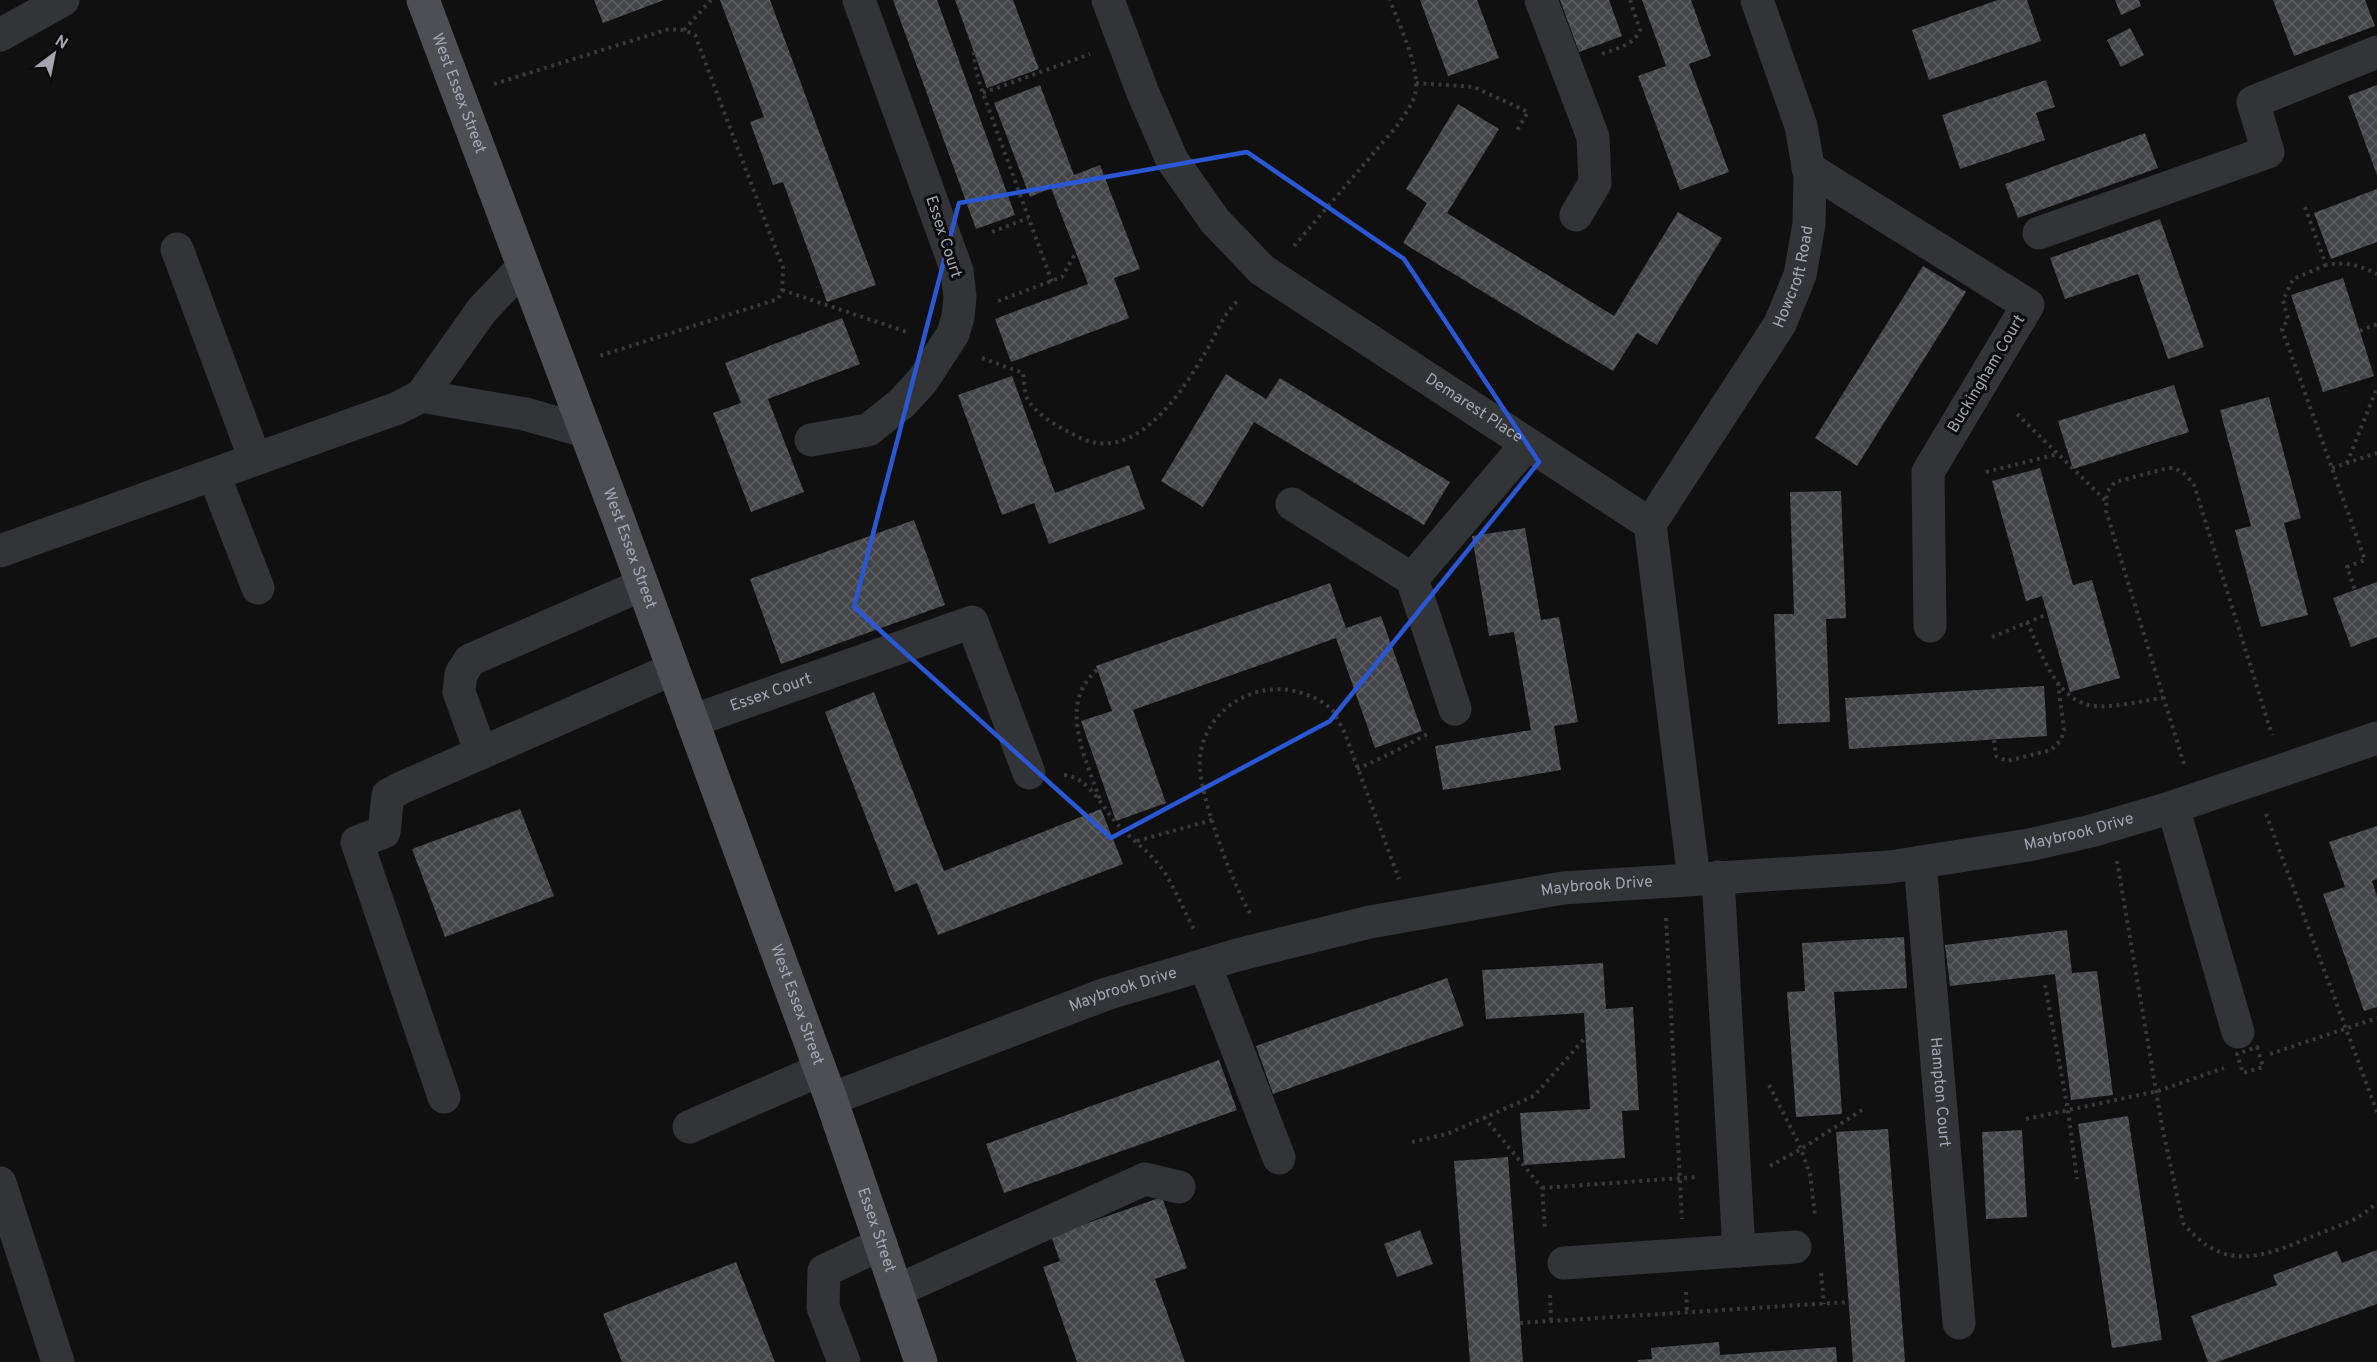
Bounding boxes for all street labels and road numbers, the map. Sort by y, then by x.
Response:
street label: West Essex Street [426,31,490,157]
street label: Essex Court [920,193,966,281]
street label: Howcroft Road [1769,224,1818,331]
street label: Buckingham Court [1944,311,2030,437]
street label: Demarest Place [1421,369,1526,448]
street label: West Essex Street [598,485,660,612]
street label: Essex Court [728,669,815,717]
street label: Maybrook Drive [2022,809,2136,856]
street label: Maybrook Drive [1539,872,1654,902]
street label: West Essex Street [765,942,828,1068]
street label: Maybrook Drive [1066,963,1180,1017]
street label: Hampton Court [1925,1036,1954,1148]
street label: Essex Street [852,1185,900,1275]

